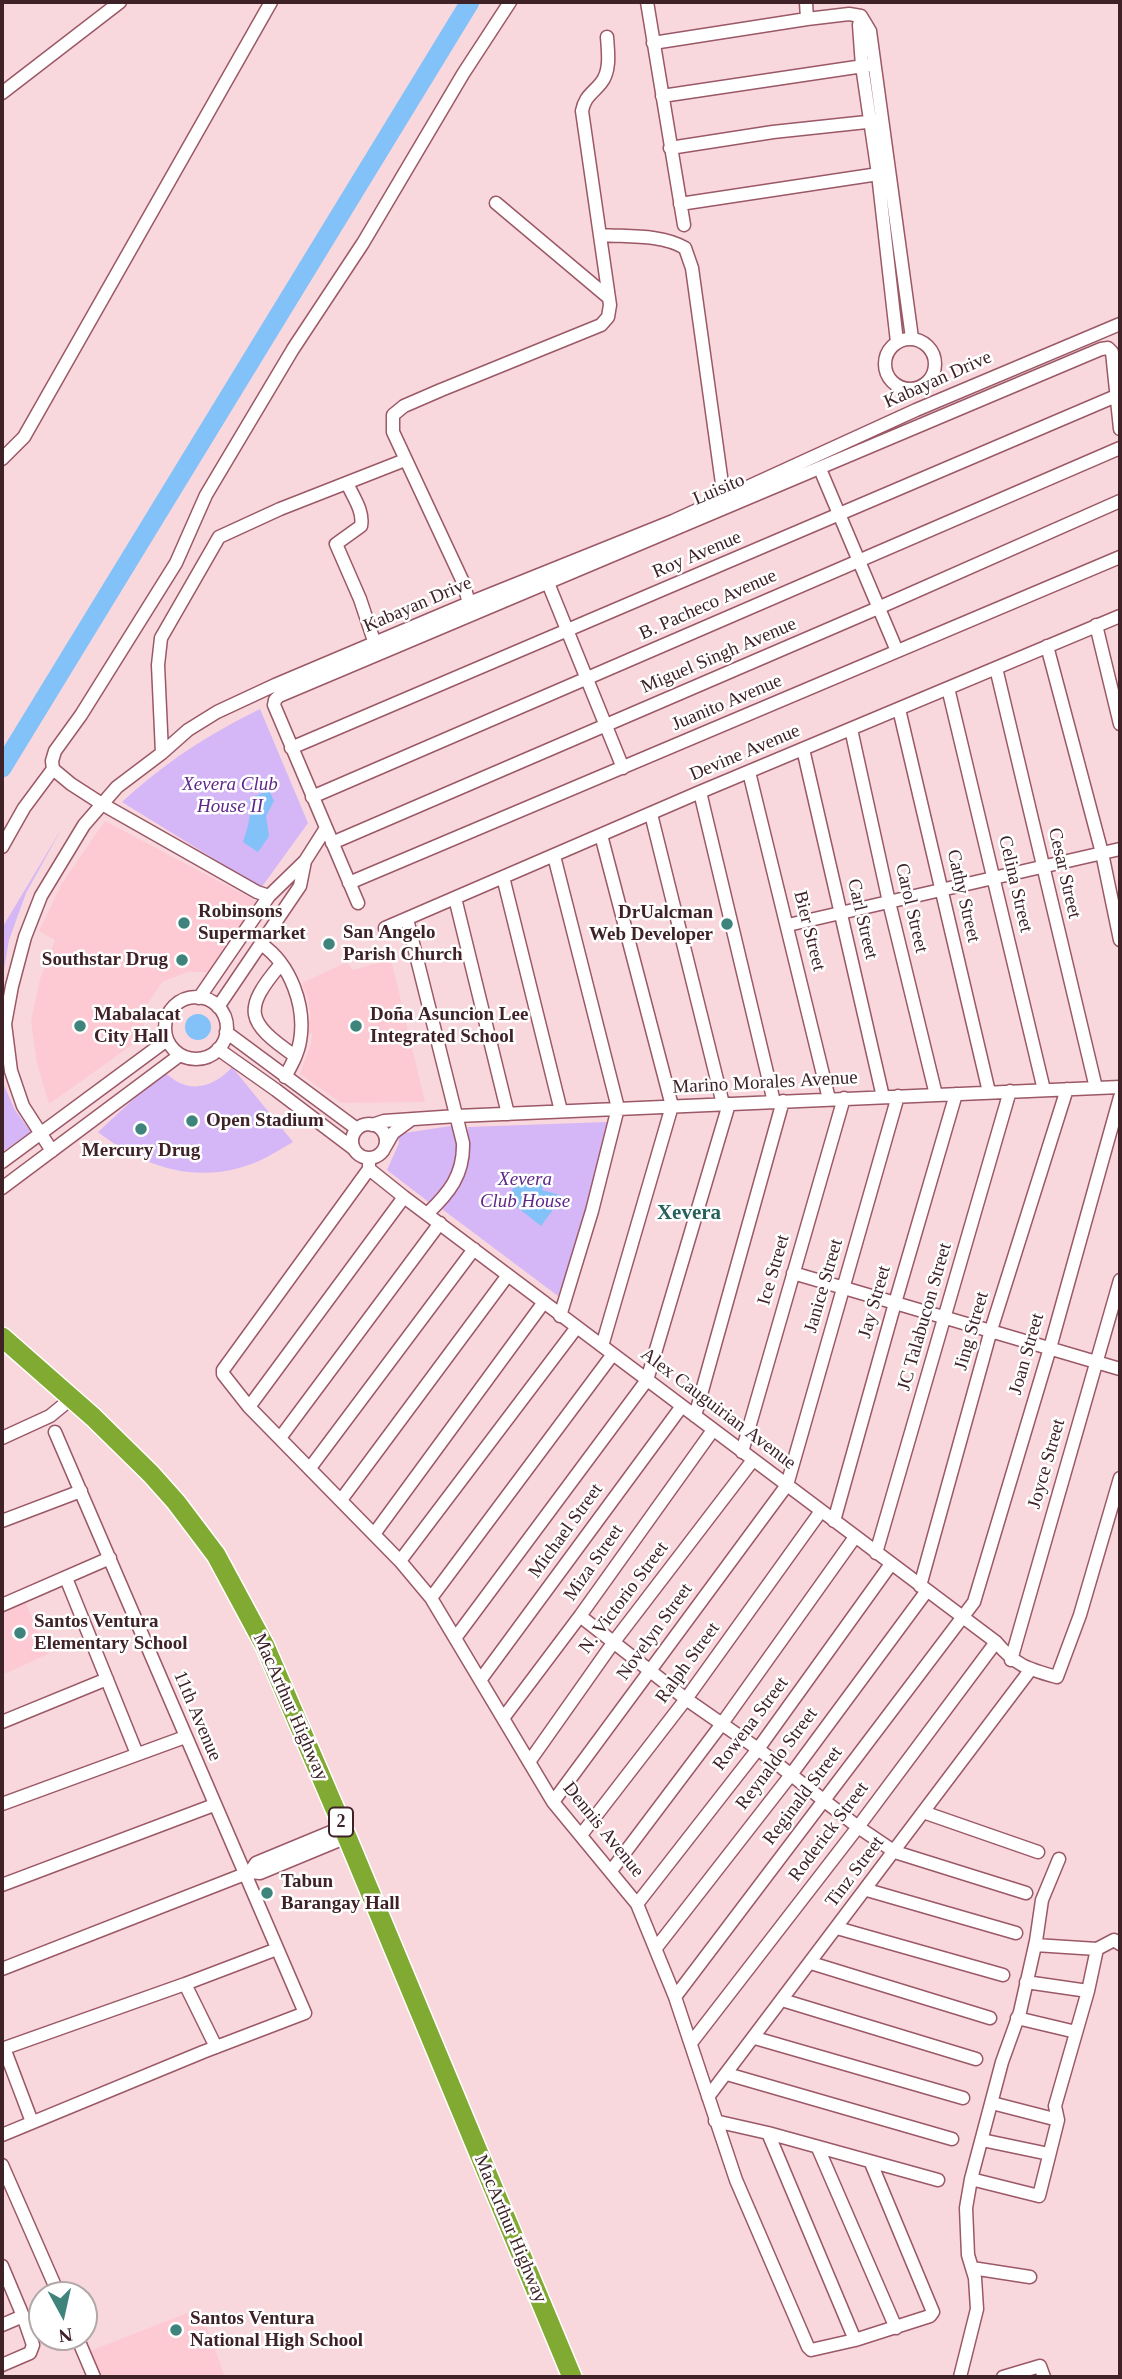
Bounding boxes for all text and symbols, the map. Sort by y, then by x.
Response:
street label: Kabayan Drive [881,346,995,414]
street label: Luisito [690,469,748,511]
street label: Roy Avenue [649,526,745,584]
street label: B. Pacheco Avenue [636,565,780,645]
street label: Kabayan Drive [360,572,476,638]
street label: Miguel Singh Avenue [638,613,800,699]
street label: Juanito Avenue [669,670,785,736]
street label: Devine Avenue [687,720,803,786]
park label: Xevera Club House II [182,774,278,818]
street label: Cesar Street [1043,825,1085,921]
street label: Celina Street [993,833,1037,935]
street label: Cathy Street [941,847,985,945]
street label: Carol Street [890,861,932,955]
street label: Carl Street [842,877,882,961]
street label: Bier Street [788,889,830,973]
place label: Robinsons Supermarket [198,901,306,945]
place label: DrUalcman Web Developer [589,902,713,946]
marker: Robinsons Supermarket [176,915,192,931]
marker: DrUalcman Web Developer [719,916,735,932]
place label: San Angelo Parish Church [343,922,462,966]
marker: San Angelo Parish Church [321,936,337,952]
place label: Southstar Drug [42,949,168,971]
marker: Southstar Drug [174,952,190,968]
place label: Mabalacat City Hall [94,1004,181,1048]
place label: Doña Asuncion Lee Integrated School [370,1004,528,1048]
marker: Mabalacat City Hall [72,1018,88,1034]
marker: Doña Asuncion Lee Integrated School [348,1018,364,1034]
street label: Marino Morales Avenue [672,1067,858,1099]
place label: Open Stadium [206,1110,324,1132]
marker: Open Stadium [184,1113,200,1129]
marker: Mercury Drug [133,1121,149,1137]
place label: Mercury Drug [82,1140,200,1162]
park label: Xevera Club House [480,1169,570,1213]
district label: Xevera [657,1201,721,1227]
street label: Ice Street [753,1232,795,1308]
street label: Janice Street [800,1236,848,1336]
street label: JC Talabucon Street [893,1240,957,1394]
street label: Jay Street [854,1263,896,1341]
street label: Jing Street [950,1289,994,1373]
street label: Joan Street [1004,1311,1050,1397]
street label: Alex Cauguirian Avenue [636,1343,800,1475]
street label: Joyce Street [1023,1416,1071,1512]
street label: Michael Street [524,1479,608,1583]
street label: Miza Street [559,1520,629,1606]
street label: N. Victorio Street [574,1537,674,1659]
street label: Novelyn Street [612,1579,698,1685]
place label: Santos Ventura Elementary School [34,1611,188,1655]
street label: Ralph Street [651,1618,725,1708]
marker: Santos Ventura Elementary School [12,1625,28,1641]
street label: MacArthur Highway [247,1630,333,1784]
street label: 11th Avenue [168,1668,226,1764]
street label: Rowena Street [708,1673,794,1775]
street label: Reynaldo Street [731,1703,823,1815]
street label: Reginald Street [758,1742,848,1850]
street label: Dennis Avenue [558,1778,648,1882]
street label: Roderick Street [784,1778,874,1886]
road number: 2 [329,1808,353,1836]
street label: Tinz Street [821,1832,889,1912]
place label: Tabun Barangay Hall [281,1871,400,1915]
marker: Tabun Barangay Hall [259,1885,275,1901]
street label: MacArthur Highway [468,2151,552,2307]
north arrow [28,2281,98,2351]
place label: Santos Ventura National High School [190,2308,363,2352]
marker: Santos Ventura National High School [168,2322,184,2338]
text: N [57,2324,74,2347]

